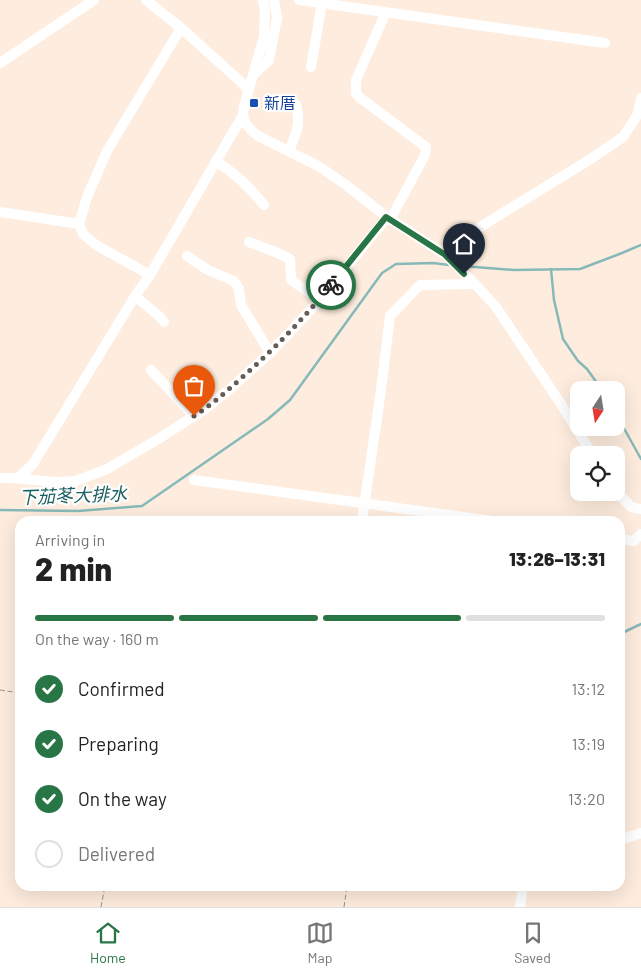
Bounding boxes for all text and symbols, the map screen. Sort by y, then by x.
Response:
place label: 新厝 [264,93,296,112]
marker: 新厝 [248,97,260,109]
pin [443,223,485,274]
icon: home [450,230,478,258]
courier [306,260,356,310]
icon: bike [317,271,345,299]
pin [173,365,215,416]
icon: bag [180,372,208,400]
north arrow [570,381,625,436]
map controls [570,381,625,501]
button: locate [570,446,625,501]
water label: 下茄苳大排水 [19,482,128,508]
text: Arriving in [35,530,105,549]
text: 13:26–13:31 [509,547,605,570]
text: 2 min [35,549,112,587]
text: On the way · 160 m [35,629,159,648]
icon: check [35,675,63,703]
text: Confirmed [78,677,165,700]
text: 13:12 [572,679,605,698]
icon: check [35,730,63,758]
text: Preparing [78,732,159,755]
text: 13:19 [572,734,605,753]
icon: check [35,785,63,813]
text: On the way [78,787,167,810]
text: 13:20 [568,789,605,808]
text: Delivered [78,842,155,865]
tab: Home [90,919,126,966]
tab: Map [306,919,334,966]
tab: Saved [514,919,551,966]

